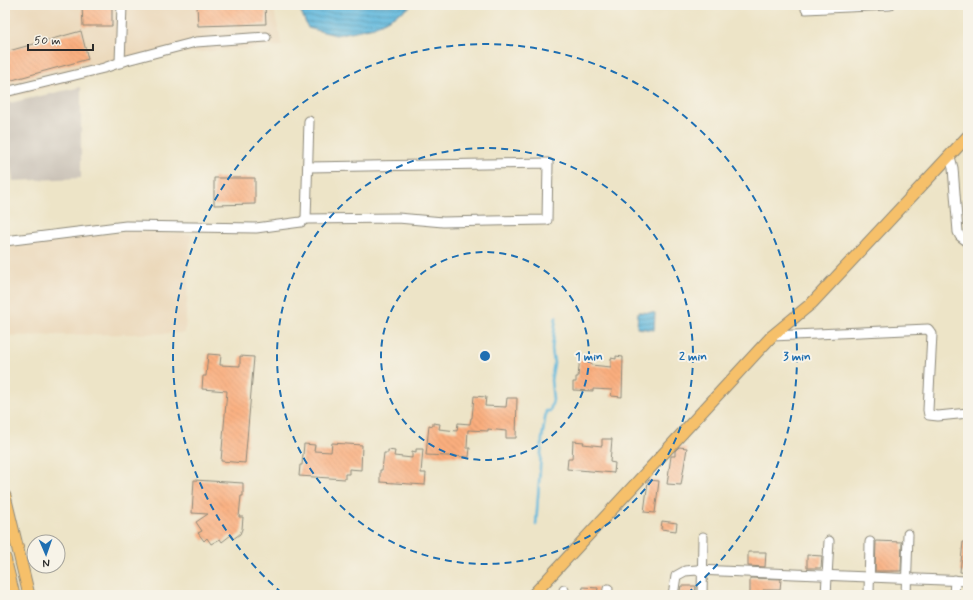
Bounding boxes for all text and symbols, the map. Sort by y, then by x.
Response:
scale bar [28,26,93,52]
text: 50 m [34,33,61,49]
centre of rings [478,349,492,363]
text: 1 min [575,349,603,365]
text: 2 min [679,349,707,365]
text: 3 min [783,349,811,365]
north arrow [26,534,66,574]
text: N [42,556,50,570]

